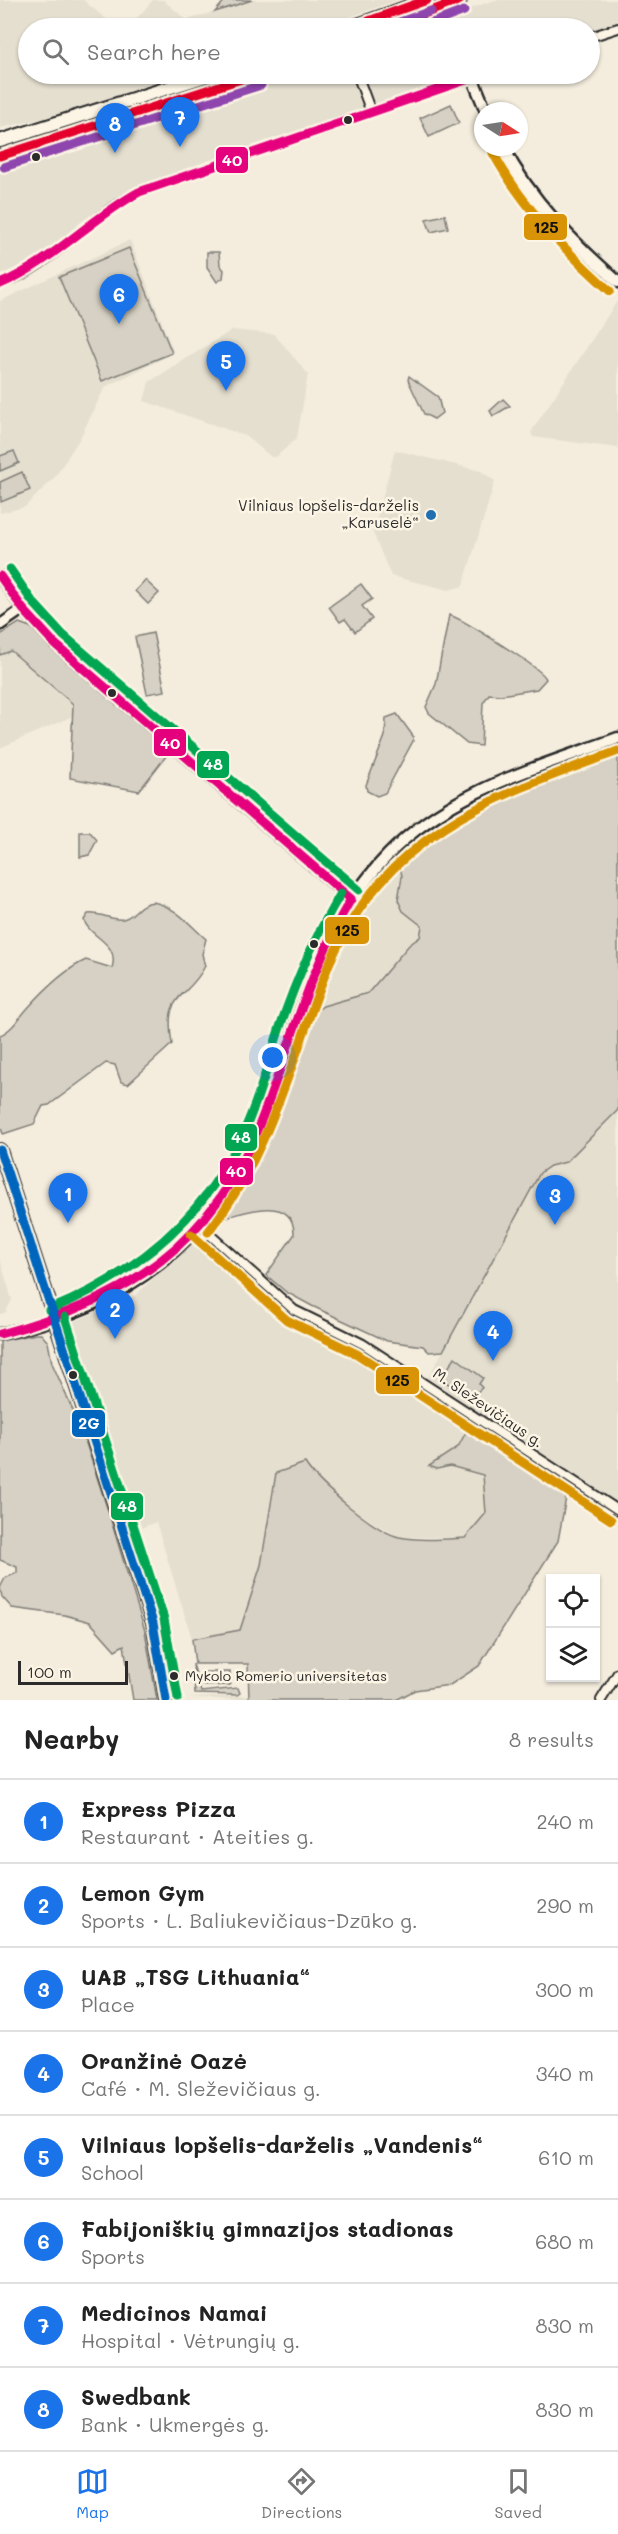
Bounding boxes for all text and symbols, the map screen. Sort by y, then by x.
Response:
search box [18,18,600,84]
icon: search [39,35,72,68]
text: Search here [87,37,221,66]
pin: 7 [160,98,200,147]
north arrow [474,102,528,156]
pin: 8 [96,104,134,153]
unlabelled marker [342,114,354,126]
line badge: 40 [215,146,249,174]
text: 40 [222,149,242,170]
unlabelled marker [30,151,42,163]
line badge: 125 [523,213,568,241]
text: 125 [533,216,559,237]
pin: 6 [100,274,138,324]
pin: 5 [206,342,246,391]
place label: Vilniaus lopšelis-darželis „Karuselė“ [238,495,419,532]
marker: Vilniaus lopšelis-darželis „Karuselė“ [424,508,438,522]
unlabelled marker [106,687,118,699]
line badge: 40 [153,728,187,757]
text: 40 [160,732,180,753]
line badge: 48 [196,750,230,779]
text: 48 [203,753,223,774]
line badge: 125 [324,916,370,945]
text: 125 [334,919,360,940]
unlabelled marker [308,938,320,950]
your location [258,1043,287,1072]
line badge: 48 [224,1123,258,1152]
text: 48 [231,1126,251,1147]
line badge: 40 [219,1157,254,1186]
text: 40 [226,1160,246,1181]
pin: 1 [48,1174,88,1223]
pin: 3 [536,1176,574,1225]
pin: 2 [96,1290,134,1339]
pin: 4 [474,1312,512,1361]
street label: M. Sleževičiaus g. [429,1363,548,1452]
line badge: 125 [375,1366,420,1395]
unlabelled marker [67,1369,79,1381]
text: 125 [384,1369,410,1390]
line badge: 2G [71,1409,106,1438]
text: 2G [78,1412,100,1433]
line badge: 48 [110,1492,144,1521]
text: 48 [117,1495,137,1516]
map controls [546,1574,600,1682]
button: locate [546,1574,600,1628]
button: layers [546,1628,600,1682]
scale bar [18,1658,128,1686]
text: 100 m [27,1661,72,1682]
place label: Mykolo Romerio universitetas [185,1666,387,1685]
marker: Mykolo Romerio universitetas [168,1670,180,1682]
text: Nearby [24,1722,119,1756]
text: 8 results [509,1726,594,1752]
text: Express Pizza [81,1794,236,1823]
text: 1 [39,1808,48,1834]
text: 240 m [536,1808,594,1834]
text: Restaurant · Ateities g. [81,1823,314,1849]
text: Lemon Gym [81,1878,205,1907]
text: 2 [38,1892,49,1918]
text: 290 m [536,1892,594,1918]
text: Sports · L. Baliukevičiaus-Dzūko g. [81,1907,418,1933]
text: UAB „TSG Lithuania“ [81,1962,310,1991]
text: 3 [38,1976,50,2002]
text: 300 m [535,1976,594,2002]
text: Place [81,1991,135,2017]
text: Oranžinė Oazė [81,2046,247,2075]
text: 4 [37,2060,50,2086]
text: 340 m [536,2060,594,2086]
text: Café · M. Sleževičiaus g. [81,2075,321,2101]
text: Vilniaus lopšelis-darželis „Vandenis“ [81,2130,483,2159]
text: 5 [38,2144,49,2170]
text: 610 m [538,2144,594,2170]
text: School [81,2159,144,2185]
text: Fabijoniškių gimnazijos stadionas [81,2214,454,2243]
text: 6 [37,2228,50,2254]
text: 680 m [535,2228,594,2254]
text: Sports [81,2243,145,2269]
text: Medicinos Namai [81,2298,267,2327]
text: 7 [38,2312,49,2338]
text: 830 m [536,2312,594,2338]
text: Hospital · Vėtrungių g. [81,2327,300,2353]
text: Swedbank [81,2382,191,2411]
text: 8 [37,2396,50,2422]
text: 830 m [536,2396,594,2422]
text: Bank · Ukmergės g. [81,2411,269,2437]
tab: Map [76,2465,109,2522]
tab: Directions [261,2465,342,2522]
tab: Saved [494,2465,542,2522]

